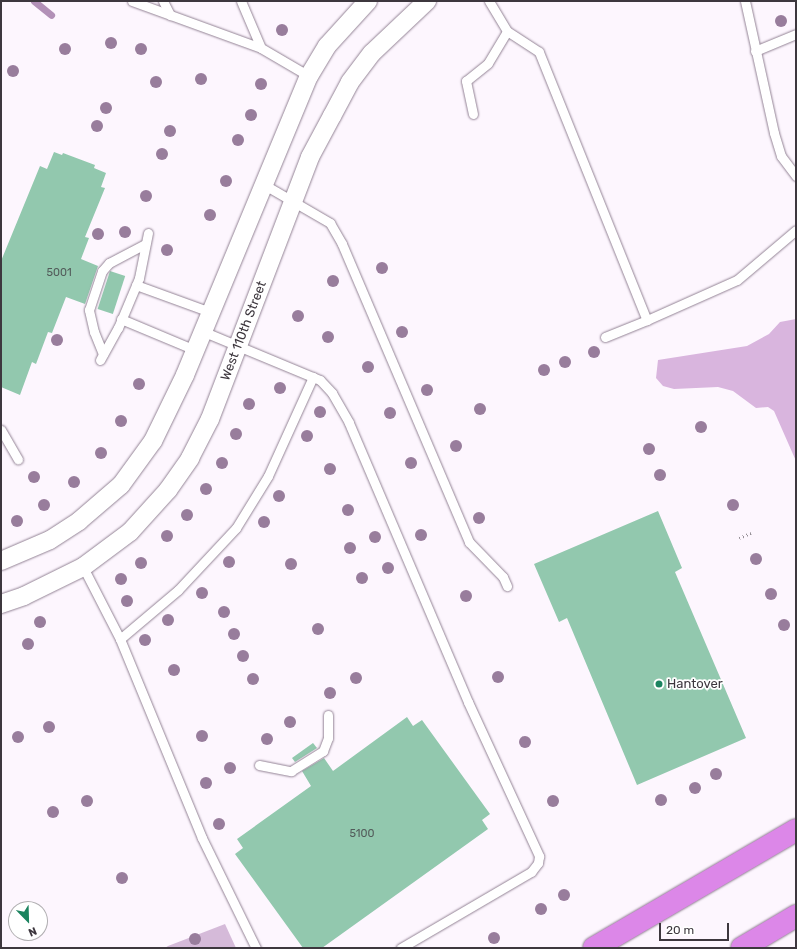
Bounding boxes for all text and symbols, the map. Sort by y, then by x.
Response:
house number: 5001 [46,266,72,280]
street label: West 110th Street [218,279,270,383]
place label: Hantover [667,676,723,692]
marker: Hantover [654,679,664,689]
house number: 5100 [349,827,375,841]
north arrow [8,901,48,941]
scale bar [661,915,731,941]
text: 20 m [666,923,694,937]
text: N [26,924,39,939]

